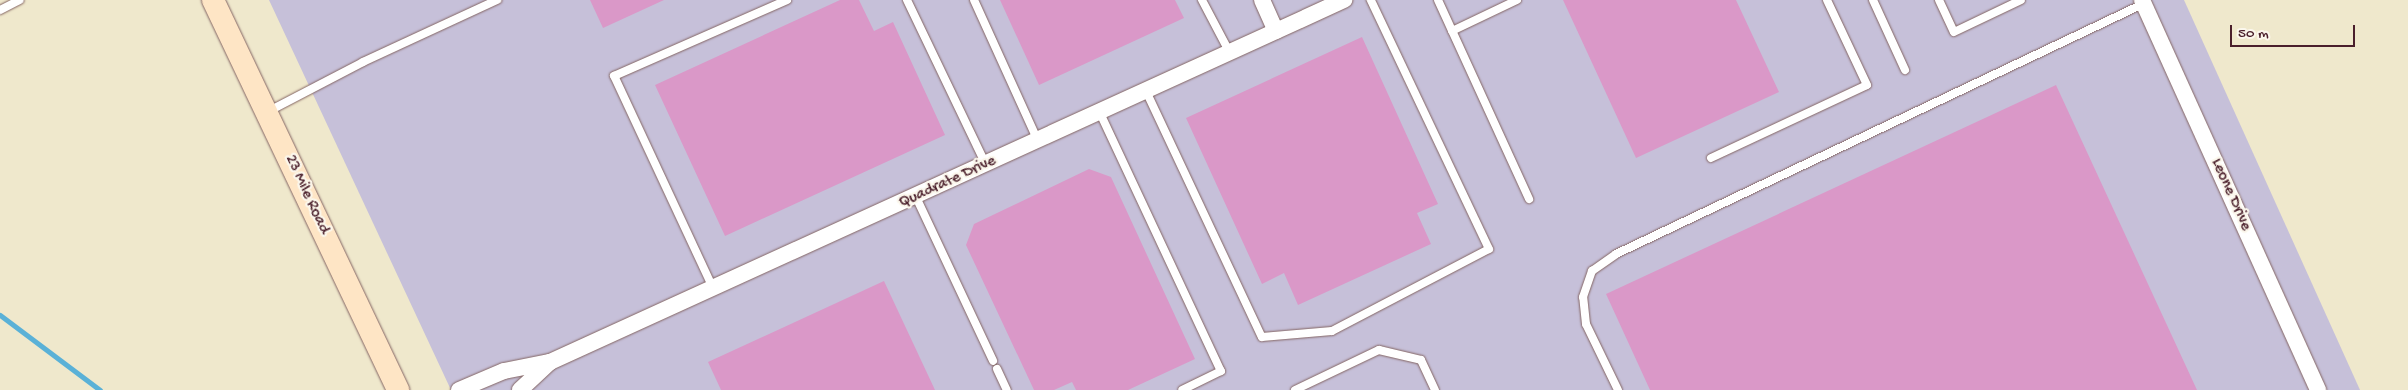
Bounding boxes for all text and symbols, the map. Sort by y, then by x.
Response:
scale bar [2233,15,2358,47]
text: 50 m [2238,25,2269,43]
street label: 23 Mile Road [279,152,333,238]
street label: Quadrate Drive [897,152,999,214]
street label: Leone Drive [2206,156,2254,234]

